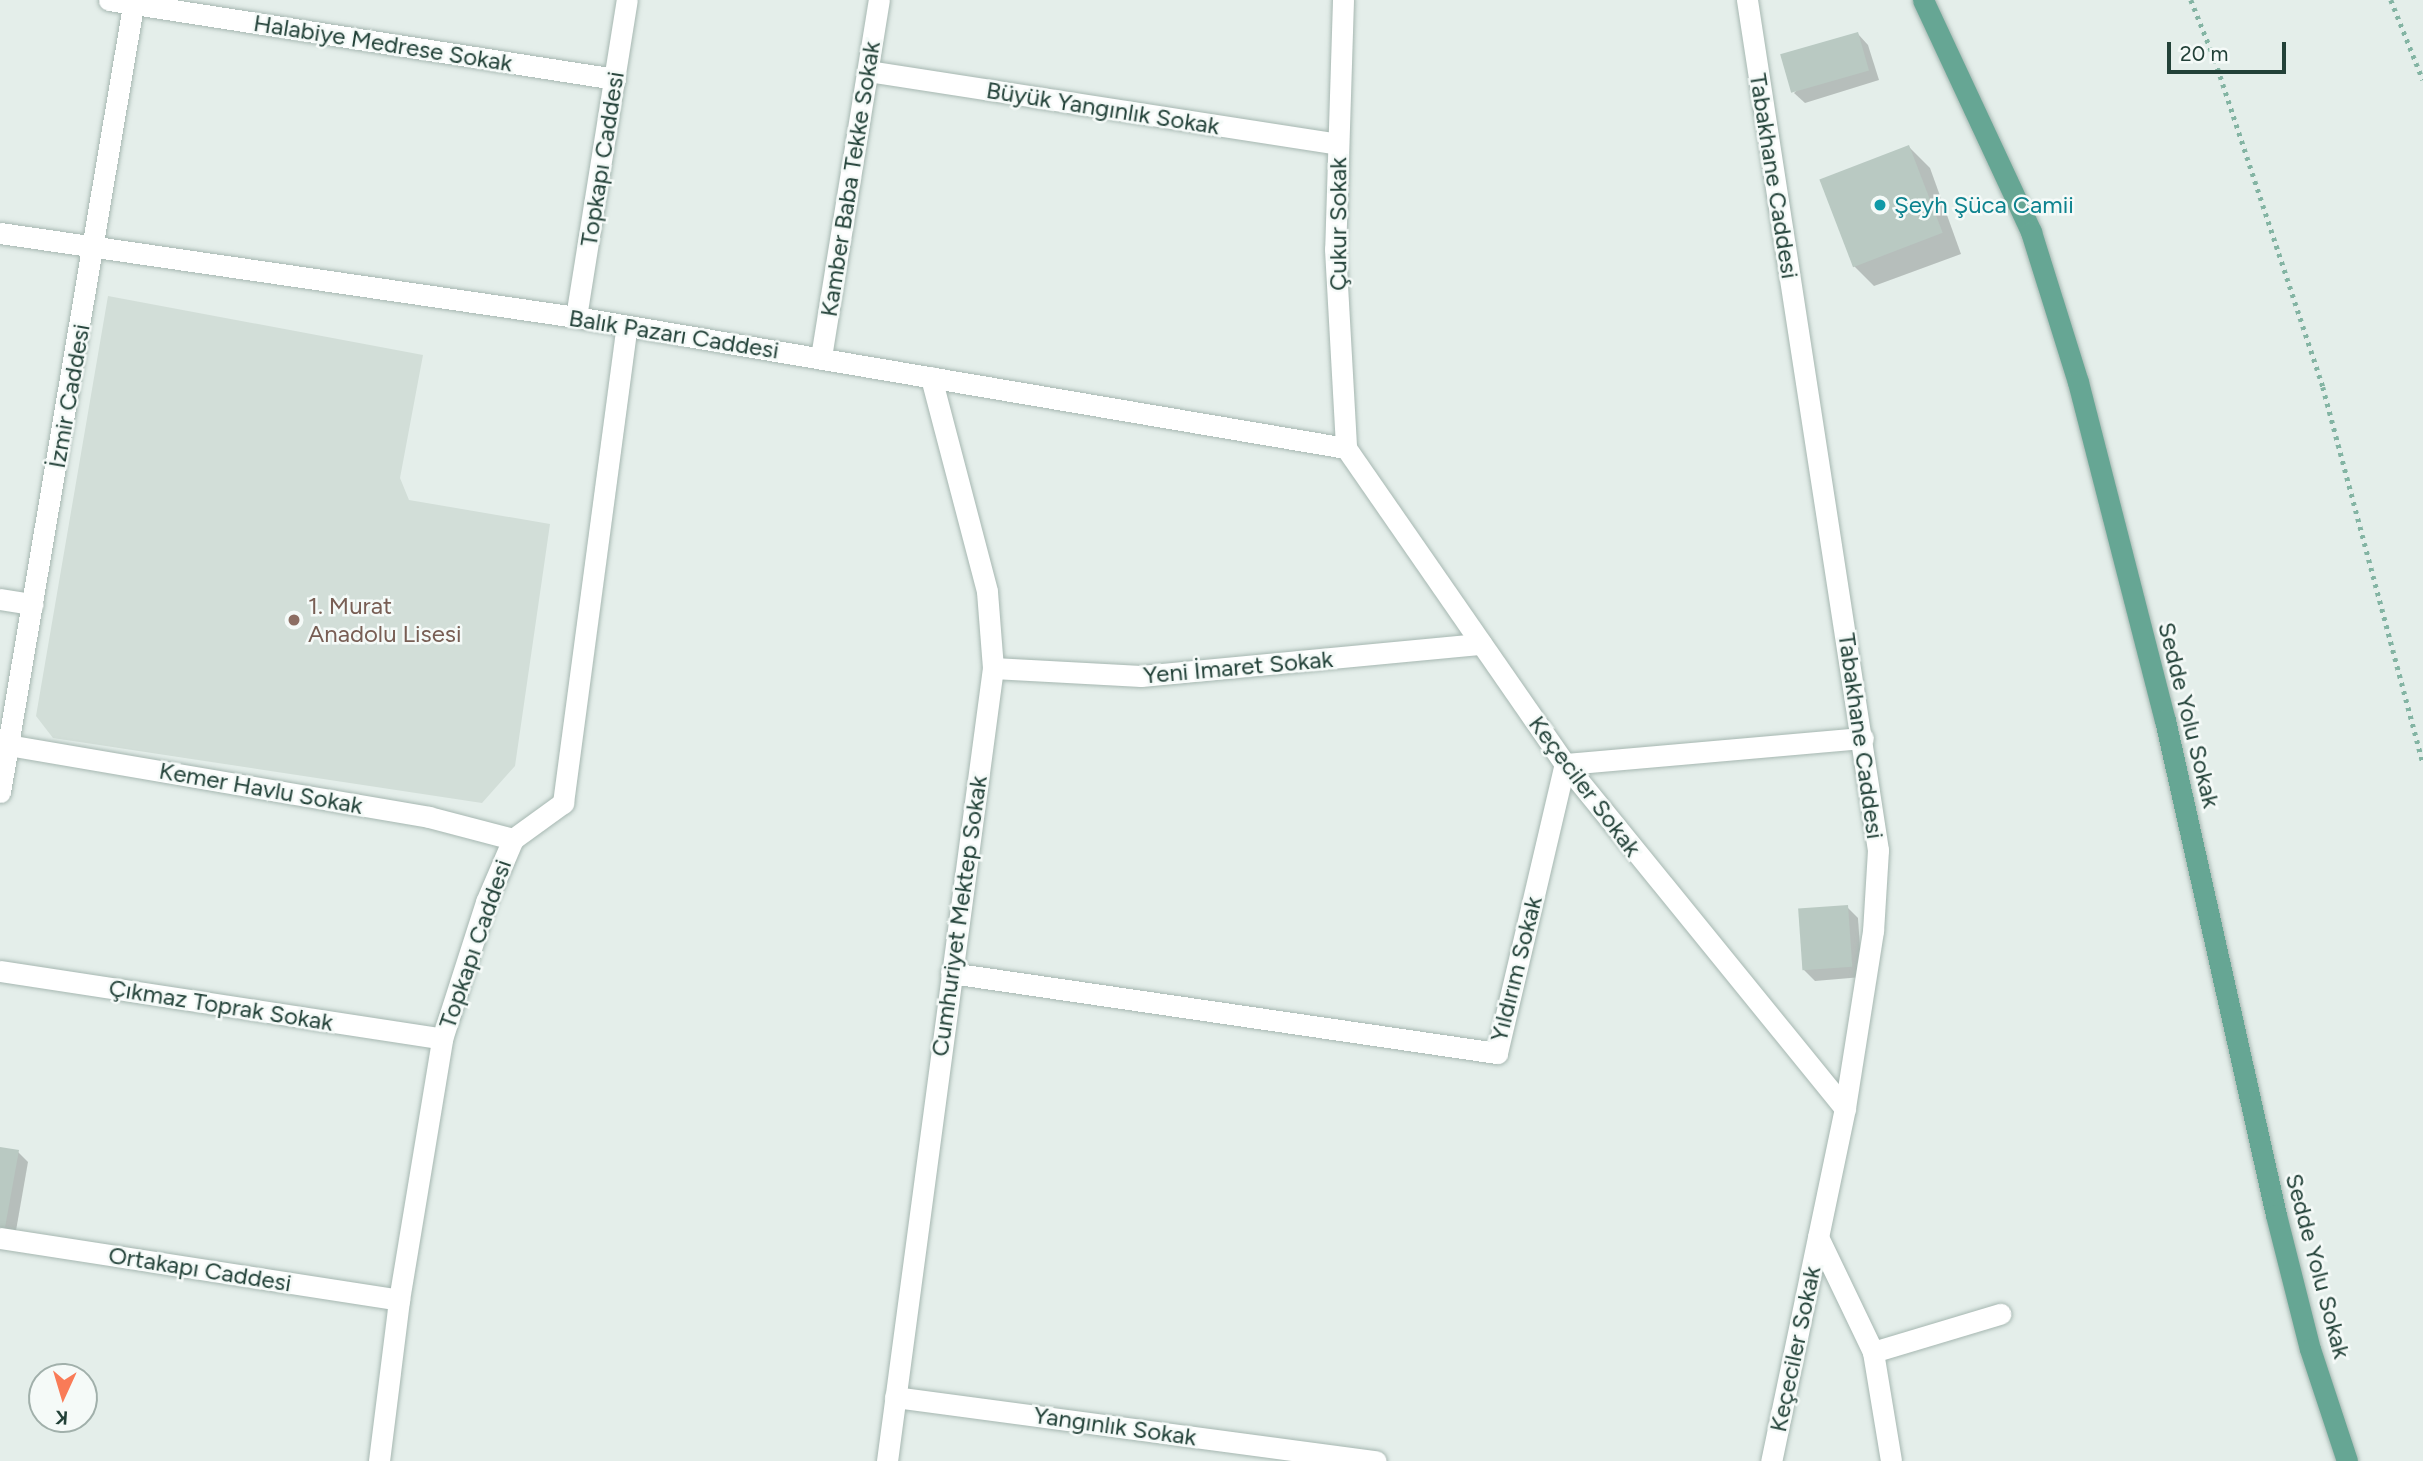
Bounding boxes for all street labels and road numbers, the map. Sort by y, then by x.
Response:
street label: Halabiye Medrese Sokak [252,8,514,78]
street label: Kamber Baba Tekke Sokak [814,39,886,319]
street label: Topkapı Caddesi [574,69,630,249]
street label: Tabakhane Caddesi [1744,71,1804,281]
street label: Büyük Yangınlık Sokak [984,75,1222,141]
street label: Çukur Sokak [1324,157,1352,291]
street label: Balık Pazarı Caddesi [567,303,781,365]
street label: İzmir Caddesi [42,322,96,470]
street label: Sedde Yolu Sokak [2152,619,2226,811]
street label: Tabakhane Caddesi [1832,631,1890,841]
street label: Yeni İmaret Sokak [1142,644,1334,690]
street label: Keçeciler Sokak [1523,710,1647,862]
street label: Kemer Havlu Sokak [157,756,365,820]
street label: Cumhuriyet Mektep Sokak [925,774,993,1058]
street label: Topkapı Caddesi [433,856,517,1032]
street label: Yıldırım Sokak [1484,893,1548,1045]
street label: Çıkmaz Toprak Sokak [107,973,335,1037]
street label: Sedde Yolu Sokak [2279,1170,2357,1362]
street label: Ortakapı Caddesi [106,1240,294,1298]
street label: Keçeciler Sokak [1763,1264,1827,1434]
street label: Yangınlık Sokak [1032,1400,1198,1452]

